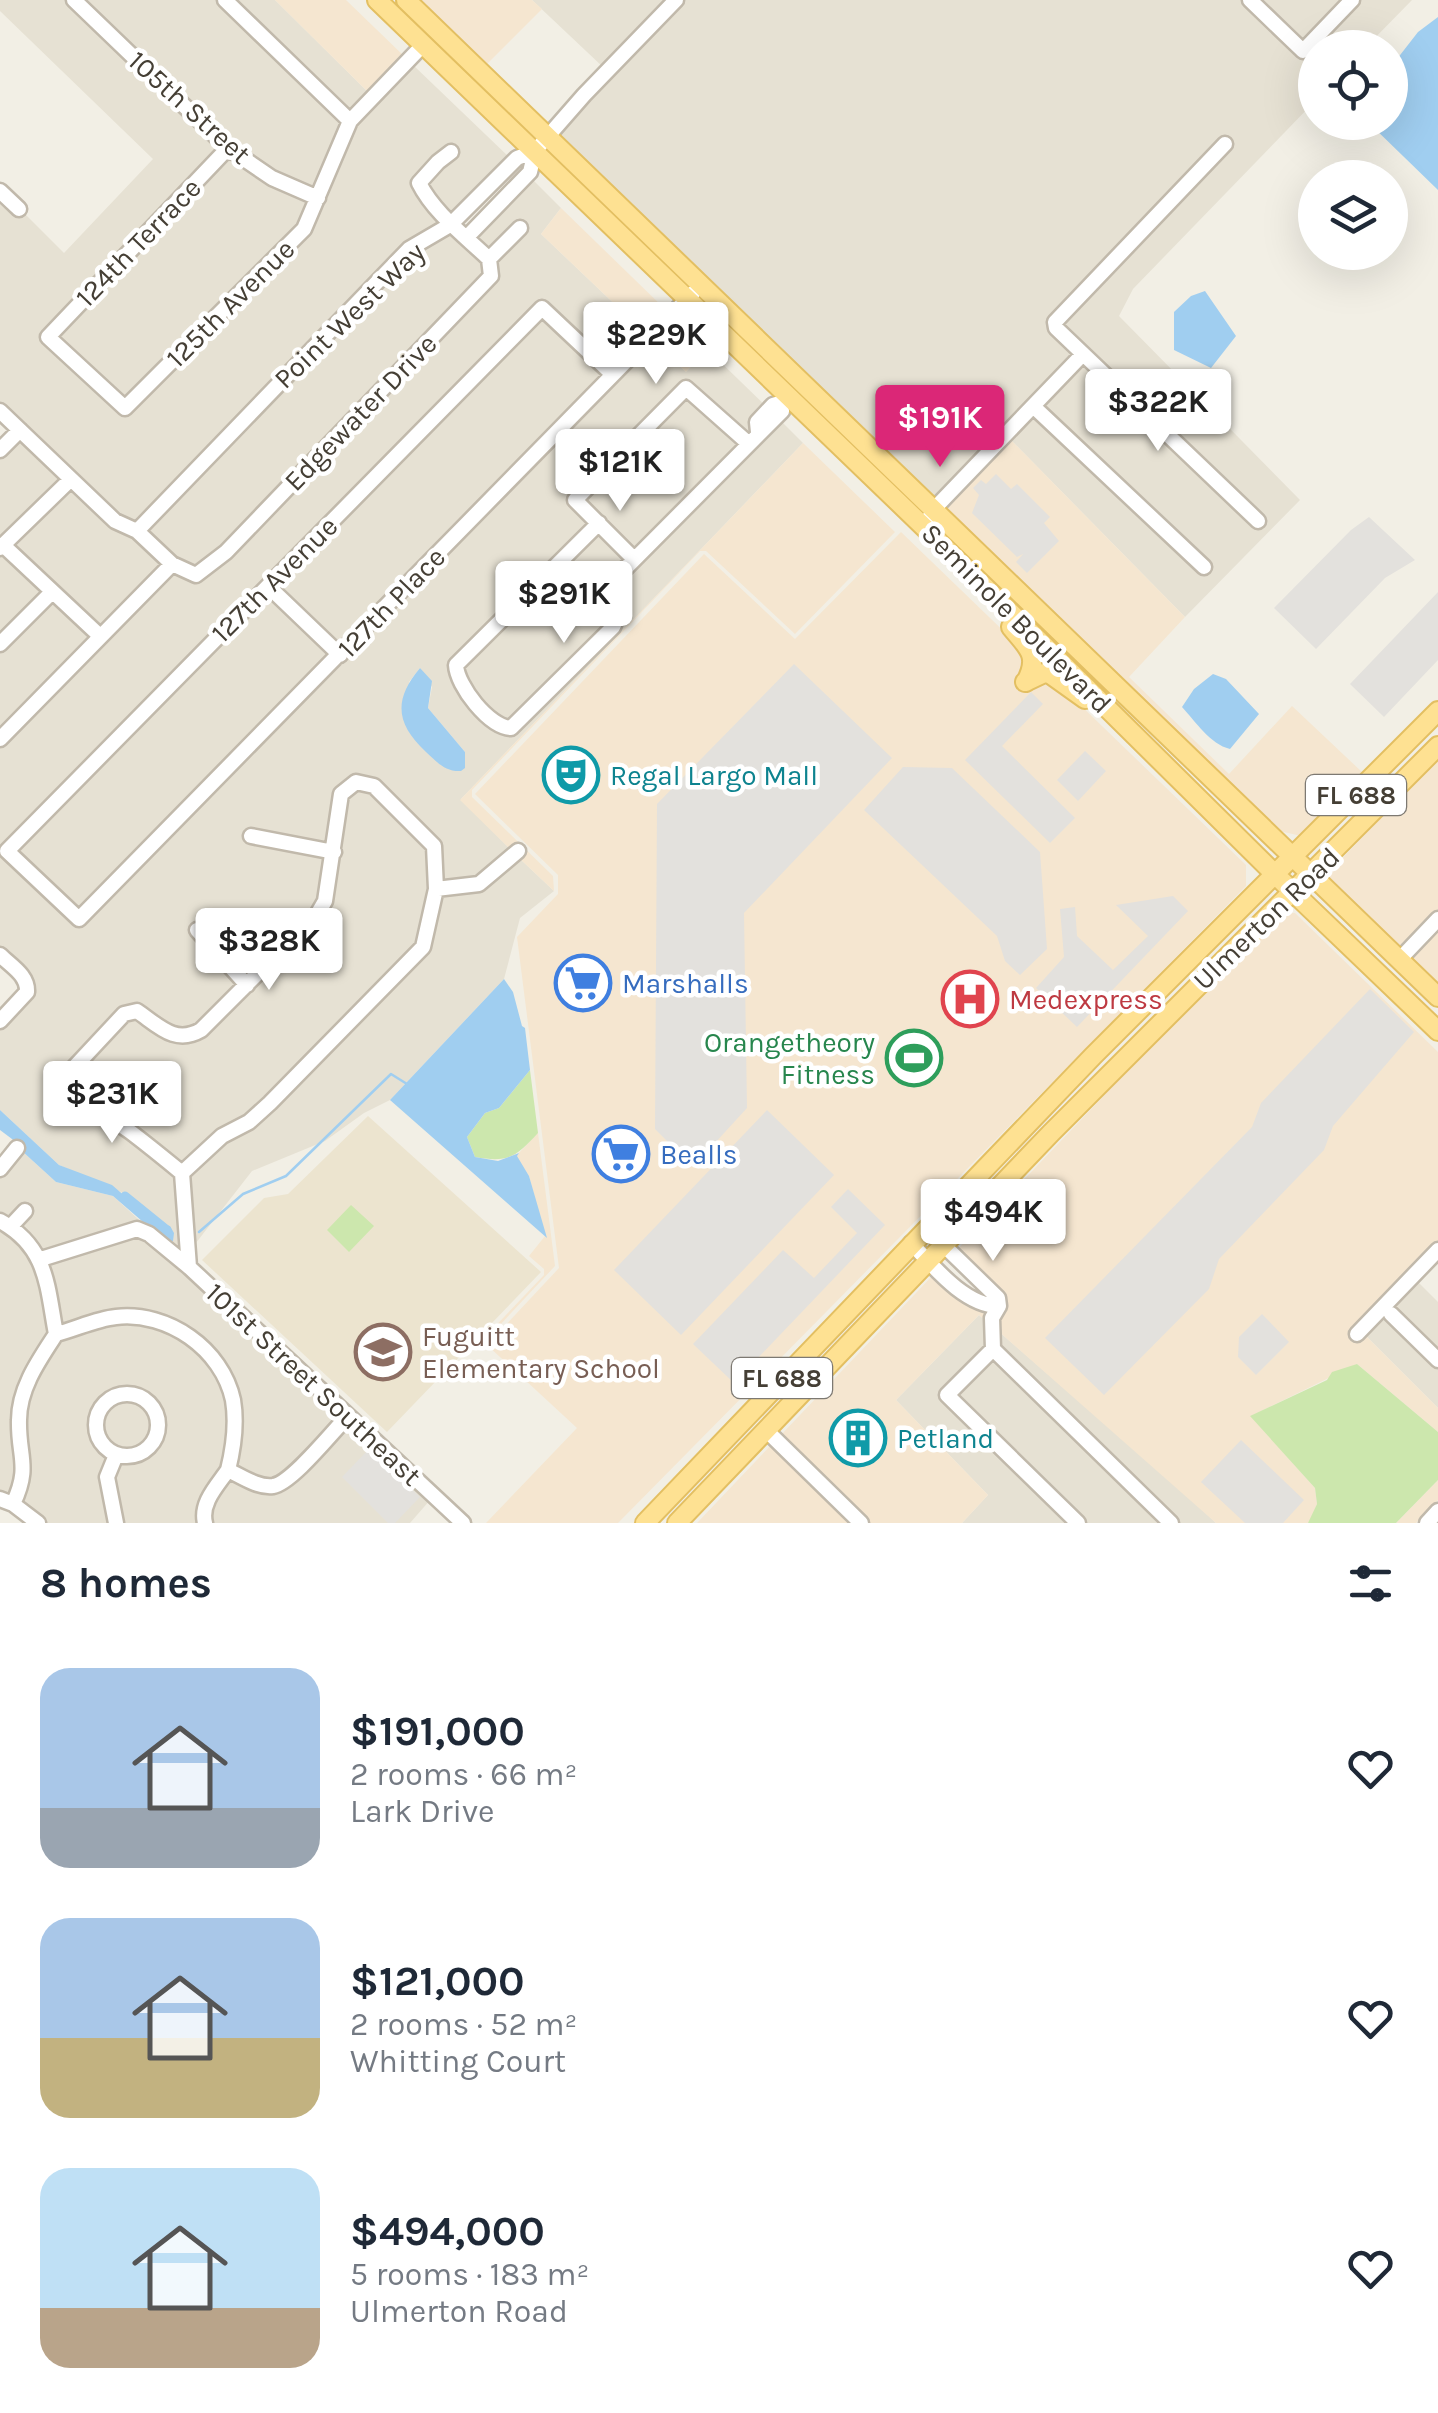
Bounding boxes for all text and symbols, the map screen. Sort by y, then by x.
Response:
map controls [1298,30,1408,270]
button: locate [1298,30,1408,140]
street label: 105th Street [122,44,257,171]
button: layers [1298,160,1408,270]
street label: 124th Terrace [69,171,208,314]
street label: 125th Avenue [159,232,301,374]
street label: Point West Way [267,235,431,395]
pin: $229K [586,302,726,387]
text: $229K [605,316,707,353]
street label: Edgewater Drive [277,327,444,498]
pin: $322K [1088,369,1228,454]
text: $322K [1107,383,1209,420]
pin: $191K [870,385,1010,470]
text: $191K [897,399,983,436]
pin: $121K [550,429,690,514]
text: $121K [577,443,663,480]
street label: 127th Avenue [204,509,344,649]
street label: Seminole Boulevard [915,517,1118,720]
street label: 127th Place [331,540,452,664]
pin: $291K [494,561,634,646]
text: $291K [517,575,611,612]
theatre icon: Regal Largo Mall [541,745,601,805]
place label: Regal Largo Mall [610,759,818,792]
road number: FL 688 [1306,775,1406,815]
street label: Ulmerton Road [1186,840,1346,996]
pin: $328K [199,908,339,993]
text: $328K [218,922,320,959]
supermarket icon: Marshalls [553,953,613,1013]
place label: Marshalls [622,967,749,1000]
hospital icon: Medexpress [940,969,1000,1029]
place label: Medexpress [1009,983,1163,1016]
place label: Orangetheory Fitness [704,1026,875,1091]
sports icon: Orangetheory Fitness [884,1028,944,1088]
pin: $231K [42,1061,182,1146]
text: $231K [65,1075,159,1112]
supermarket icon: Bealls [591,1124,651,1184]
place label: Bealls [660,1138,738,1171]
pin: $494K [923,1179,1063,1264]
text: $494K [943,1193,1043,1230]
street label: 101st Street Southeast [199,1276,428,1493]
place label: Fuguitt Elementary School [422,1320,660,1385]
school or university icon: Fuguitt Elementary School [353,1322,413,1382]
road number: FL 688 [732,1358,832,1398]
building icon: Petland [828,1408,888,1468]
place label: Petland [897,1422,994,1455]
icon: filters [1343,1556,1398,1611]
text: 8 homes [40,1558,212,1608]
text: $191,000 [350,1706,525,1756]
icon: home [120,1708,240,1828]
icon: heart [1343,1741,1398,1796]
text: 2 rooms · 66 m² [350,1756,577,1793]
text: Lark Drive [350,1793,495,1830]
text: $121,000 [350,1956,525,2006]
icon: home [120,1958,240,2078]
icon: heart [1343,1991,1398,2046]
text: 2 rooms · 52 m² [350,2006,577,2043]
text: Whitting Court [350,2043,566,2080]
text: $494,000 [350,2206,545,2256]
icon: home [120,2208,240,2328]
icon: heart [1343,2241,1398,2296]
text: 5 rooms · 183 m² [350,2256,589,2293]
text: Ulmerton Road [350,2293,568,2330]

